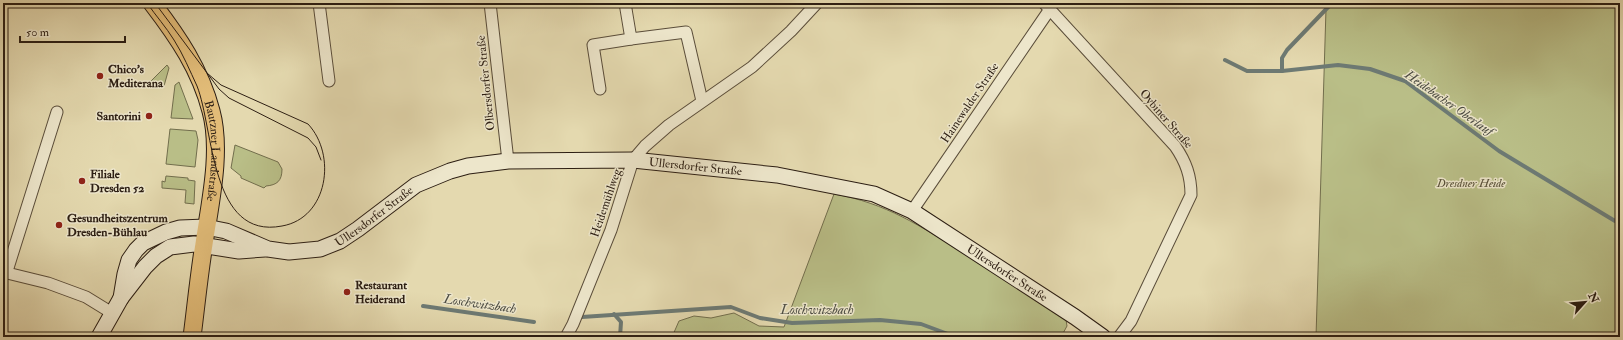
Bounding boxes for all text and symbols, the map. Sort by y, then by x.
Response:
scale bar [20,18,125,44]
text: 50 m [26,25,50,40]
street label: Olbersdorfer Straße [474,35,498,131]
street label: Hainewalder Straße [938,60,1002,146]
place label: Chico's Mediterana [107,62,164,91]
water label: Heidebacher Oberlauf [1401,66,1499,141]
marker: Chico's Mediterana [95,71,105,81]
street label: Oybiner Straße [1136,86,1196,152]
street label: Bautzner Landstraße [201,98,223,202]
place label: Santorini [97,109,142,124]
marker: Santorini [144,111,154,121]
street label: Ullersdorfer Straße [648,154,743,179]
street label: Heidemühlweg [587,166,625,239]
place label: Filiale Dresden 52 [90,167,144,196]
marker: Filiale Dresden 52 [77,176,87,186]
park label: Dresdner Heide [1436,176,1506,191]
street label: Ullersdorfer Straße [332,183,416,250]
place label: Gesundheitszentrum Dresden-Bühlau [67,211,168,240]
marker: Gesundheitszentrum Dresden-Bühlau [54,220,64,230]
street label: Ullersdorfer Straße [964,241,1050,305]
place label: Restaurant Heiderand [355,278,407,307]
north arrow [1565,282,1605,322]
marker: Restaurant Heiderand [342,287,352,297]
text: N [1585,289,1602,306]
water label: Loschwitzbach [442,291,517,317]
water label: Loschwitzbach [779,302,854,318]

